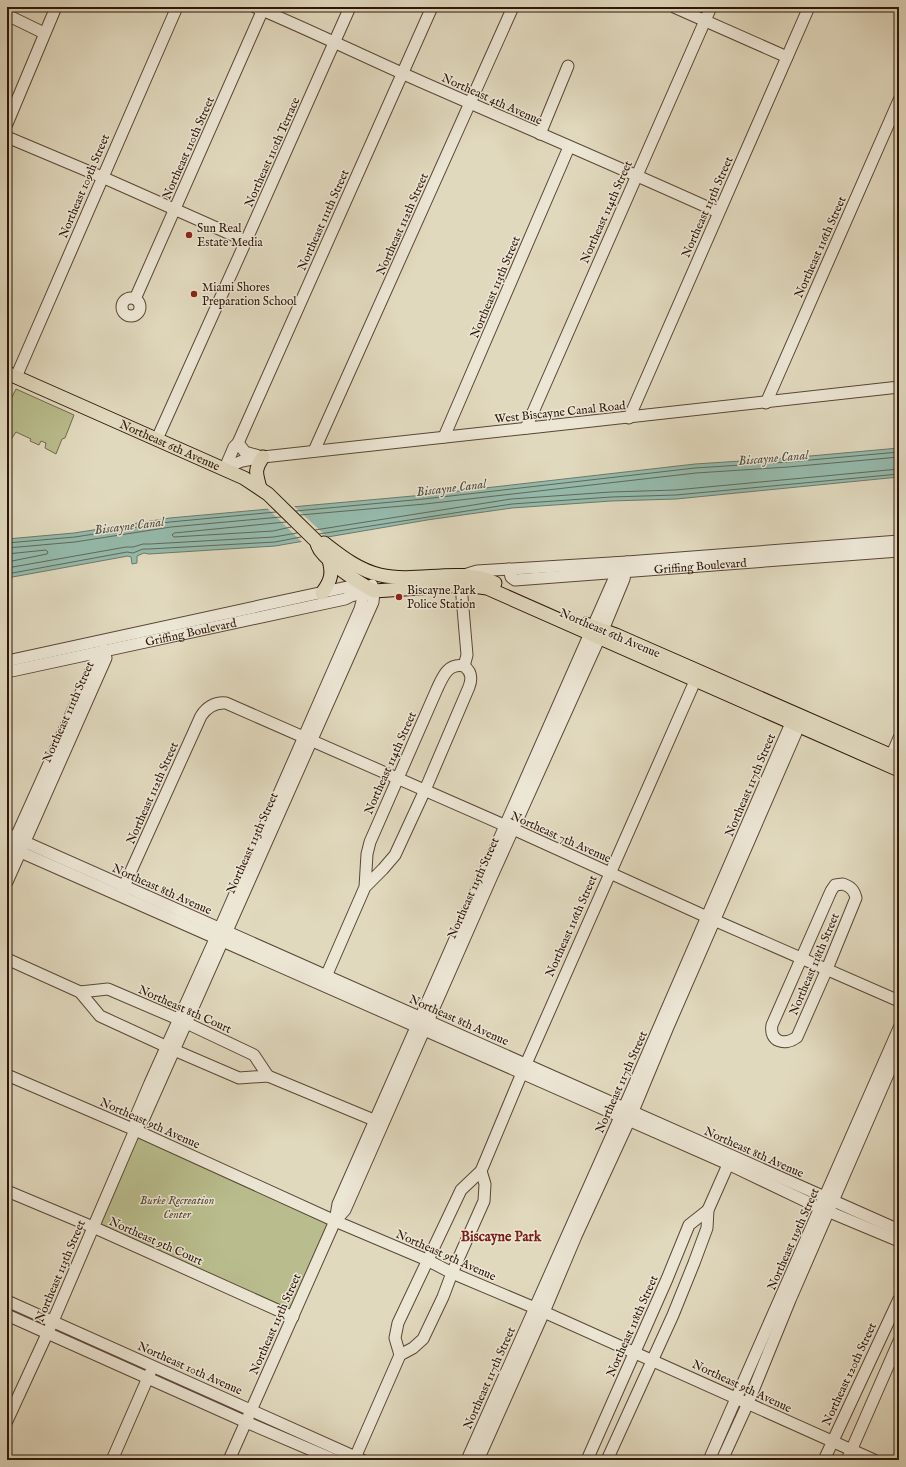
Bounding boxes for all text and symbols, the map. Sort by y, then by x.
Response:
street label: Northeast 4th Avenue [439,71,545,129]
street label: Northeast 110th Terrace [241,94,304,210]
street label: Northeast 110th Street [159,95,218,202]
street label: Northeast 109th Street [56,132,113,240]
street label: Northeast 115th Street [678,154,737,260]
street label: Northeast 114th Street [577,159,636,266]
street label: Northeast 111th Street [294,167,353,273]
street label: Northeast 112th Street [373,171,432,278]
street label: Northeast 116th Street [791,194,850,300]
place label: Sun Real Estate Media [197,221,263,250]
marker: Sun Real Estate Media [184,230,194,240]
street label: Northeast 113th Street [467,234,524,340]
place label: Miami Shores Preparation School [202,280,297,310]
marker: Miami Shores Preparation School [189,289,199,299]
street label: West Biscayne Canal Road [494,398,627,427]
street label: Northeast 6th Avenue [117,417,222,474]
water label: Biscayne Canal [737,447,810,470]
water label: Biscayne Canal [415,476,488,501]
water label: Biscayne Canal [93,514,166,539]
street label: Griffing Boulevard [653,555,748,577]
place label: Biscayne Park Police Station [407,583,476,612]
marker: Biscayne Park Police Station [394,592,404,602]
street label: Northeast 6th Avenue [557,605,663,662]
street label: Griffing Boulevard [144,616,238,650]
street label: Northeast 111th Street [39,659,98,765]
street label: Northeast 114th Street [361,710,420,817]
street label: Northeast 117th Street [722,731,779,839]
street label: Northeast 112th Street [123,740,182,847]
street label: Northeast 113th Street [223,790,282,896]
street label: Northeast 7th Avenue [508,809,614,867]
street label: Northeast 115th Street [444,835,503,941]
street label: Northeast 8th Avenue [110,861,214,918]
street label: Northeast 116th Street [542,873,601,979]
street label: Northeast 118th Street [786,911,843,1018]
street label: Northeast 8th Court [136,982,234,1037]
street label: Northeast 8th Avenue [407,992,511,1049]
street label: Northeast 117th Street [592,1029,651,1136]
street label: Northeast 9th Avenue [97,1095,203,1152]
street label: Northeast 8th Avenue [702,1124,806,1181]
street label: Northeast 119th Street [764,1186,823,1293]
park label: Burke Recreation Center [140,1193,215,1222]
street label: Northeast 9th Court [107,1214,205,1269]
street label: Northeast 113th Street [32,1218,89,1324]
street label: Northeast 9th Avenue [393,1227,499,1284]
district label: Biscayne Park [461,1228,542,1246]
street label: Northeast 115th Street [246,1271,305,1377]
street label: Northeast 118th Street [603,1273,662,1379]
street label: Northeast 120th Street [819,1320,880,1428]
street label: Northeast 117th Street [460,1325,519,1432]
street label: Northeast 10th Avenue [135,1339,245,1399]
street label: Northeast 9th Avenue [690,1357,794,1416]

